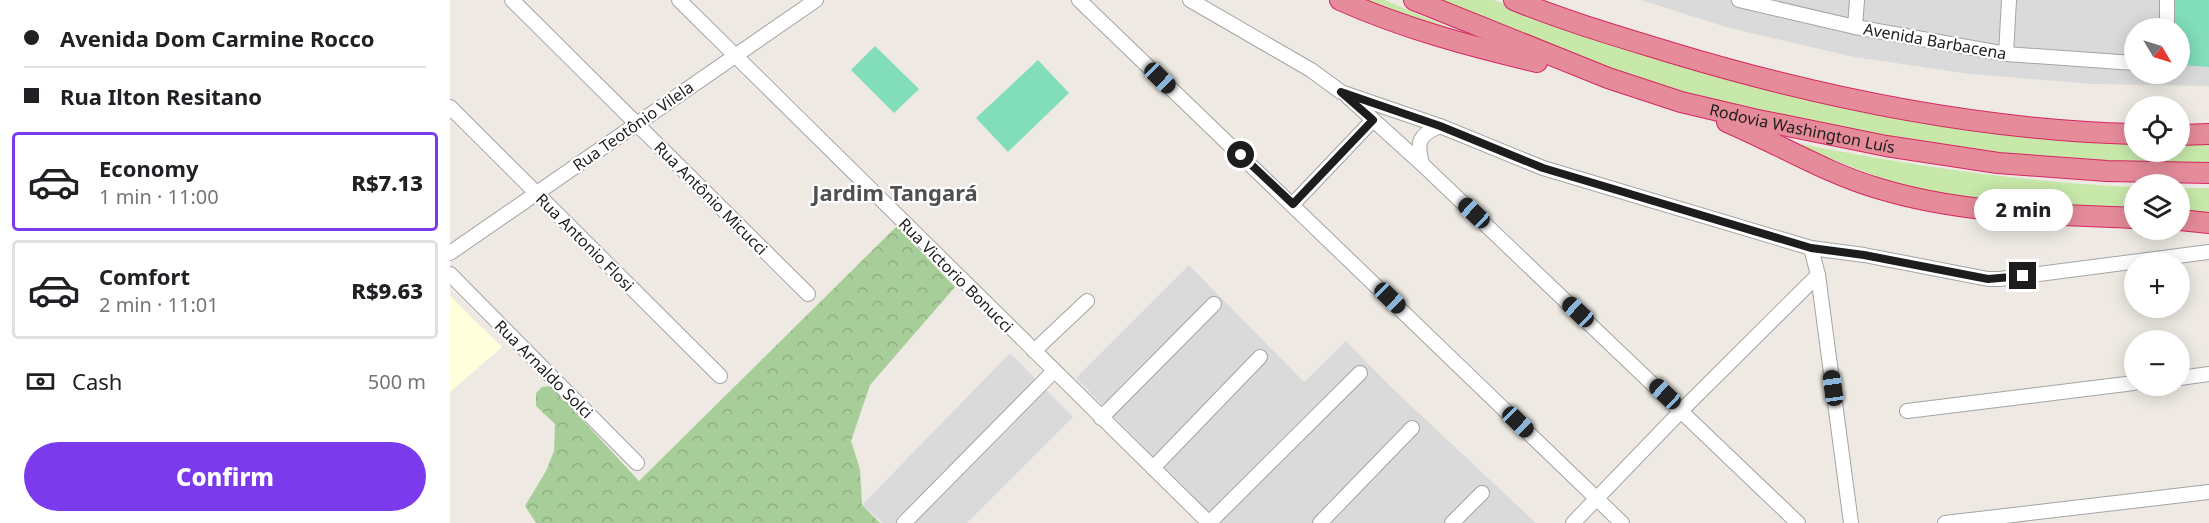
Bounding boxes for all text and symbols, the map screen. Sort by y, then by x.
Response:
street label: Avenida Barbacena [1862,18,2008,64]
north arrow [2124,18,2190,84]
map controls [2124,18,2190,396]
text: Avenida Dom Carmine Rocco [60,23,375,53]
car [1141,59,1179,97]
street label: Rua Teotônio Vilela [568,76,698,176]
text: Rua Ilton Resitano [60,81,262,111]
button: locate [2124,96,2190,162]
street label: Rodovia Washington Luís [1707,98,1896,158]
street label: Rua Antônio Micucci [649,136,773,260]
route start [1227,141,1254,168]
text: Economy [99,153,198,183]
icon: car [27,155,81,209]
text: R$7.13 [351,167,423,197]
button: layers [2124,174,2190,240]
district label: Jardim Tangará [810,177,978,207]
text: 1 min · 11:00 [99,183,219,210]
street label: Rua Antonio Flosi [531,188,639,296]
callout: 2 min [1974,189,2072,231]
car [1455,194,1493,232]
text: 2 min [1996,196,2051,223]
street label: Rua Victorio Bonucci [894,213,1018,337]
button: + [2124,252,2190,318]
text: Comfort [99,261,190,291]
route end [2009,262,2036,289]
icon: car [27,263,81,317]
text: R$9.63 [351,275,423,305]
car [1371,279,1409,317]
text: 2 min · 11:01 [99,291,219,318]
car [1559,293,1597,331]
street label: Rua Arnaldo Solci [490,315,598,423]
button: − [2124,330,2190,396]
icon: cash [24,365,57,398]
text: Cash [72,366,122,396]
text: 500 m [368,368,426,395]
car [1822,369,1844,407]
car [1646,375,1684,413]
car [1499,403,1537,441]
button: Confirm [24,442,426,511]

